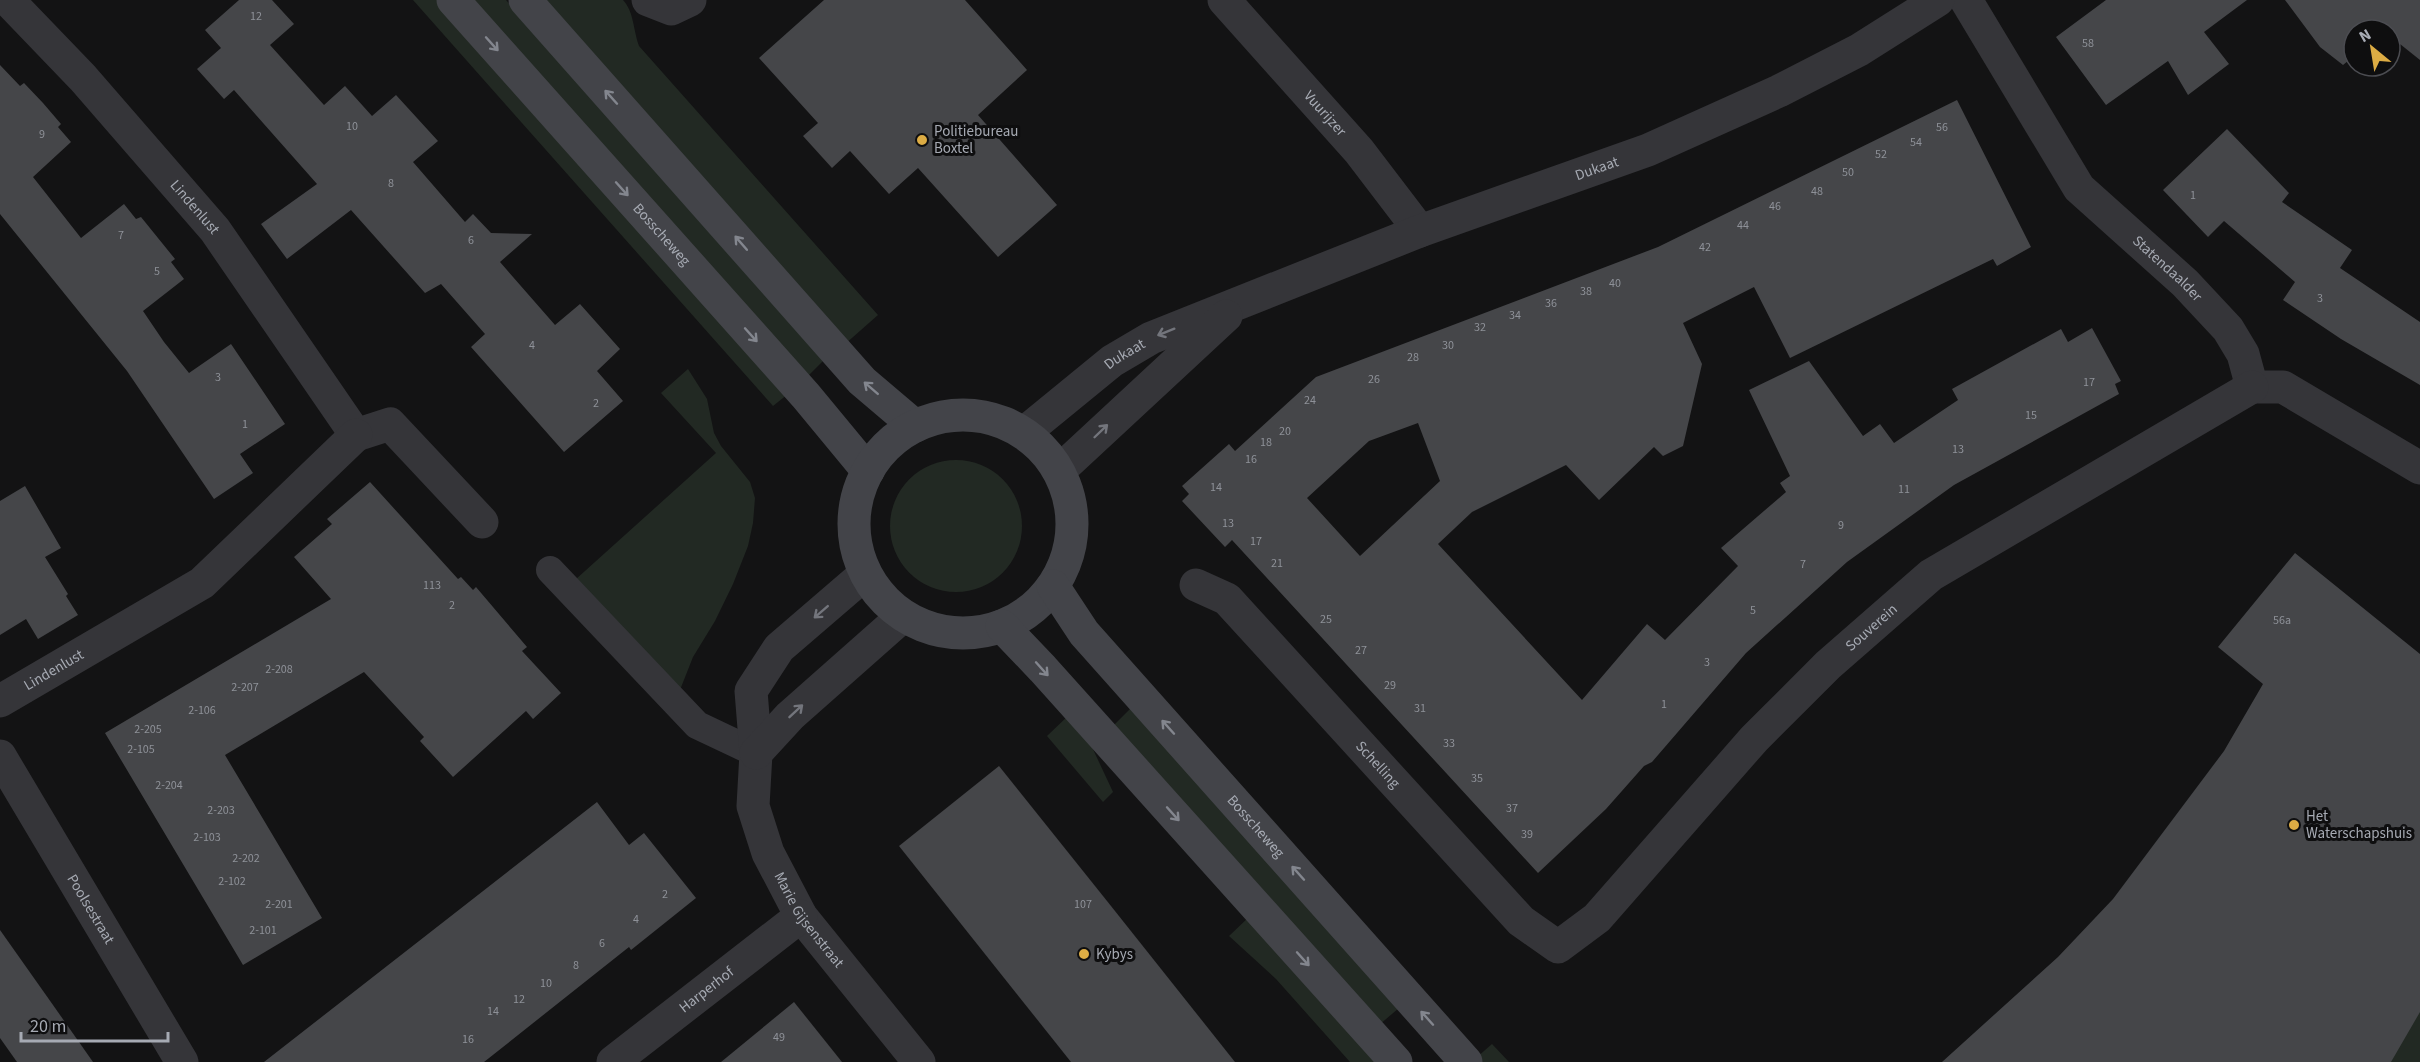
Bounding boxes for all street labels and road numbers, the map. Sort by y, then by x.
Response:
street label: Vuurijzer [1299,86,1352,141]
street label: Dukaat [1572,151,1621,186]
street label: Lindenlust [165,175,225,238]
street label: Bosscheweg [628,198,696,271]
street label: Statendaalder [2128,230,2208,307]
street label: Dukaat [1099,333,1149,374]
street label: Souverein [1841,599,1902,656]
street label: Lindenlust [20,644,87,696]
street label: Schelling [1351,736,1406,793]
street label: Bosscheweg [1222,790,1290,863]
street label: Marie Gijsenstraat [769,868,849,972]
street label: Poolsestraat [62,870,120,948]
street label: Harperhof [674,961,738,1018]

